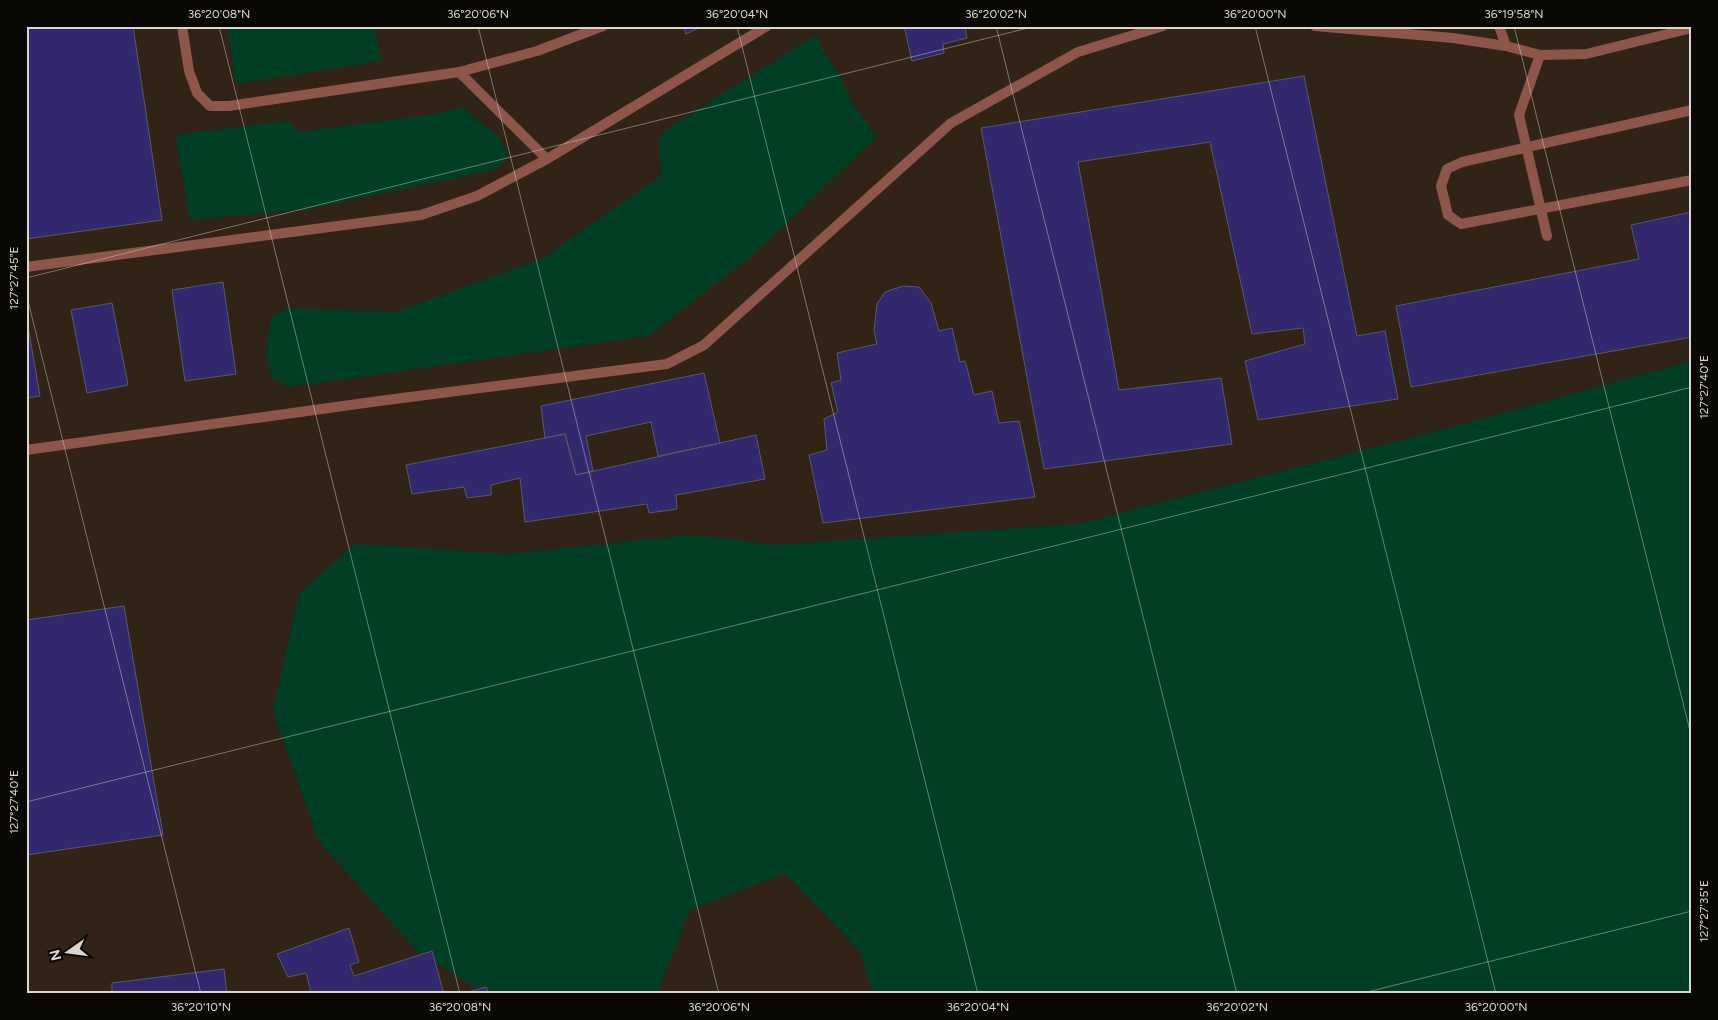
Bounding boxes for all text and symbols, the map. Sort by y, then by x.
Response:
text: 36°20'08"N [188,7,250,21]
text: 36°20'06"N [447,7,509,21]
text: 36°20'04"N [706,7,768,21]
text: 36°20'02"N [965,7,1027,21]
text: 36°20'00"N [1223,7,1287,21]
text: 36°19'58"N [1484,7,1544,21]
text: 127°27'45"E [7,246,21,310]
text: 127°27'40"E [1697,355,1711,419]
text: 127°27'40"E [7,770,21,834]
text: 127°27'35"E [1697,880,1711,942]
north arrow [42,928,92,978]
text: N [46,948,65,962]
text: 36°20'10"N [171,1000,231,1014]
text: 36°20'08"N [429,1000,491,1014]
text: 36°20'06"N [688,1000,750,1014]
text: 36°20'04"N [947,1000,1009,1014]
text: 36°20'02"N [1206,1000,1268,1014]
text: 36°20'00"N [1464,1000,1528,1014]

